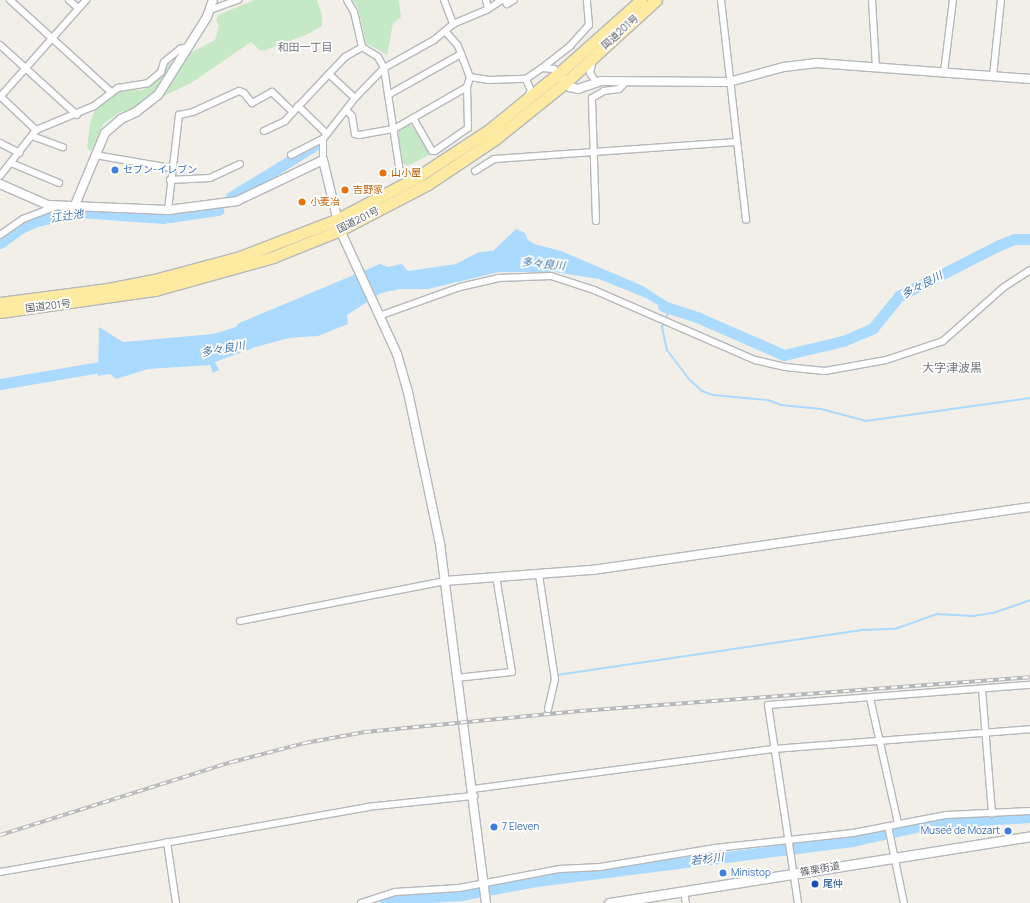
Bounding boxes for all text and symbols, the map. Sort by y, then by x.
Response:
street label: 国道201号 [599,12,641,52]
district label: 和田一丁目 [278,40,332,54]
place label: セブン-イレブン [123,164,197,176]
marker: セブン-イレブン [110,165,120,175]
place label: 山小屋 [391,167,421,179]
marker: 山小屋 [378,168,388,178]
place label: 吉野家 [353,184,383,196]
marker: 吉野家 [340,185,350,195]
place label: 小麦冶 [310,196,340,208]
marker: 小麦冶 [297,197,307,207]
street label: 国道201号 [335,205,381,235]
water label: 江辻池 [50,207,84,225]
water label: 多々良川 [520,255,566,273]
water label: 多々良川 [899,269,945,301]
street label: 国道201号 [25,297,71,315]
water label: 多々良川 [200,339,246,359]
district label: 大字津波黒 [922,361,982,375]
place label: 7 Eleven [502,821,539,833]
marker: 7 Eleven [489,822,499,832]
place label: Museé de Mozart [921,825,1000,837]
marker: Museé de Mozart [1003,826,1013,836]
water label: 若杉川 [690,850,724,868]
street label: 篠栗街道 [799,860,841,878]
place label: Ministop [731,867,771,879]
marker: Ministop [718,868,728,878]
place label: 尾仲 [823,878,843,890]
marker: 尾仲 [810,879,820,889]

